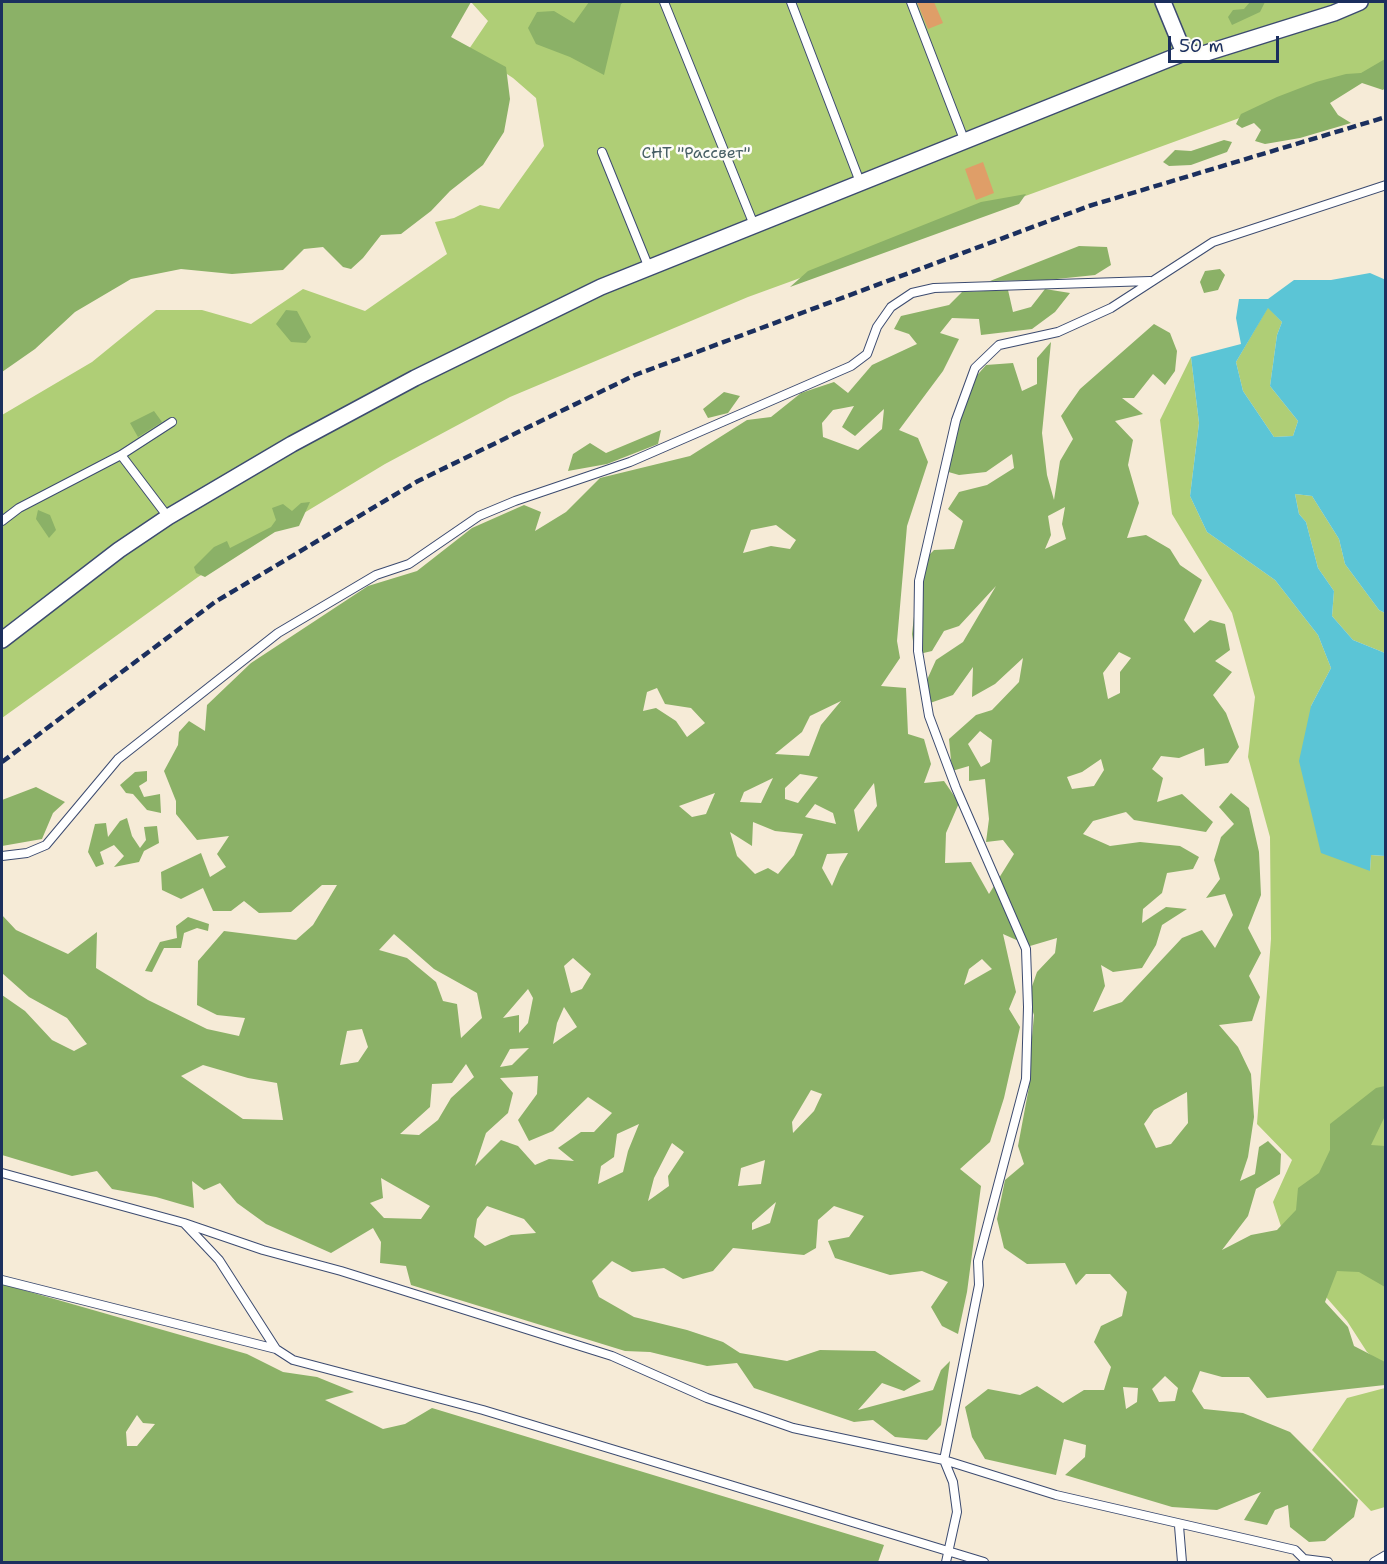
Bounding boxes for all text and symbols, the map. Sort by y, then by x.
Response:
scale bar [1171,24,1282,62]
text: 50 m [1179,34,1224,58]
park label: СНТ "Рассвет" [641,144,751,164]

